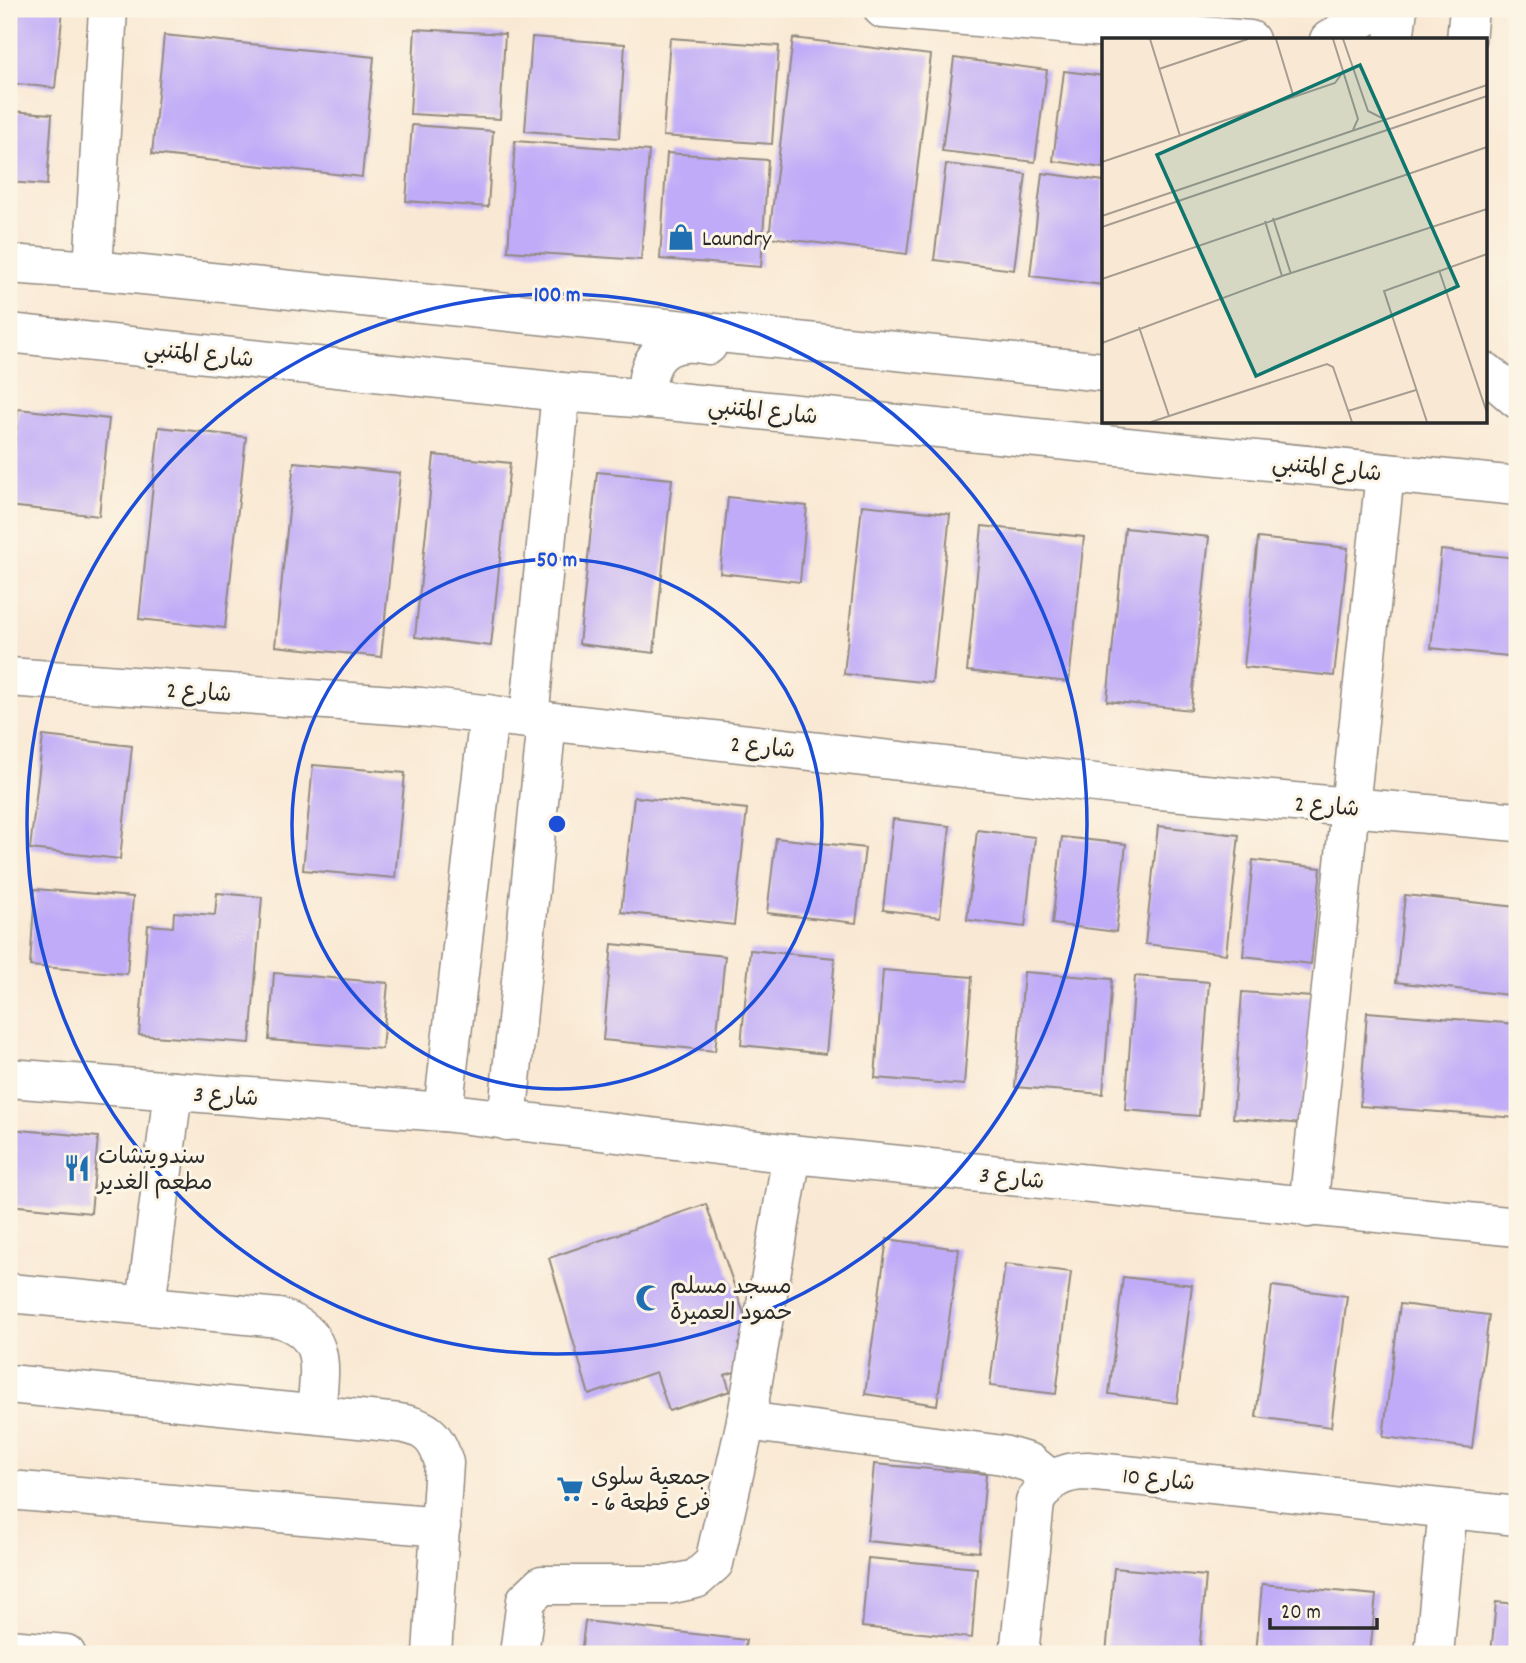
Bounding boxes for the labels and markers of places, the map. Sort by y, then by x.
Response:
shop icon: Laundry [666,222,696,252]
place label: Laundry [702,224,772,257]
centre of rings [545,812,569,836]
place label: سندويتشات مطعم الغدير [96,1142,213,1201]
restaurant icon: سندويتشات مطعم الغدير [62,1153,92,1183]
place label: مسجد مسلم حمود العميرة [670,1272,792,1331]
mosque icon: مسجد مسلم حمود العميرة [634,1283,664,1313]
place label: جمعية سلوى - فرع قطعة 6 [591,1463,711,1522]
supermarket icon: جمعية سلوى - فرع قطعة 6 [555,1474,585,1504]

